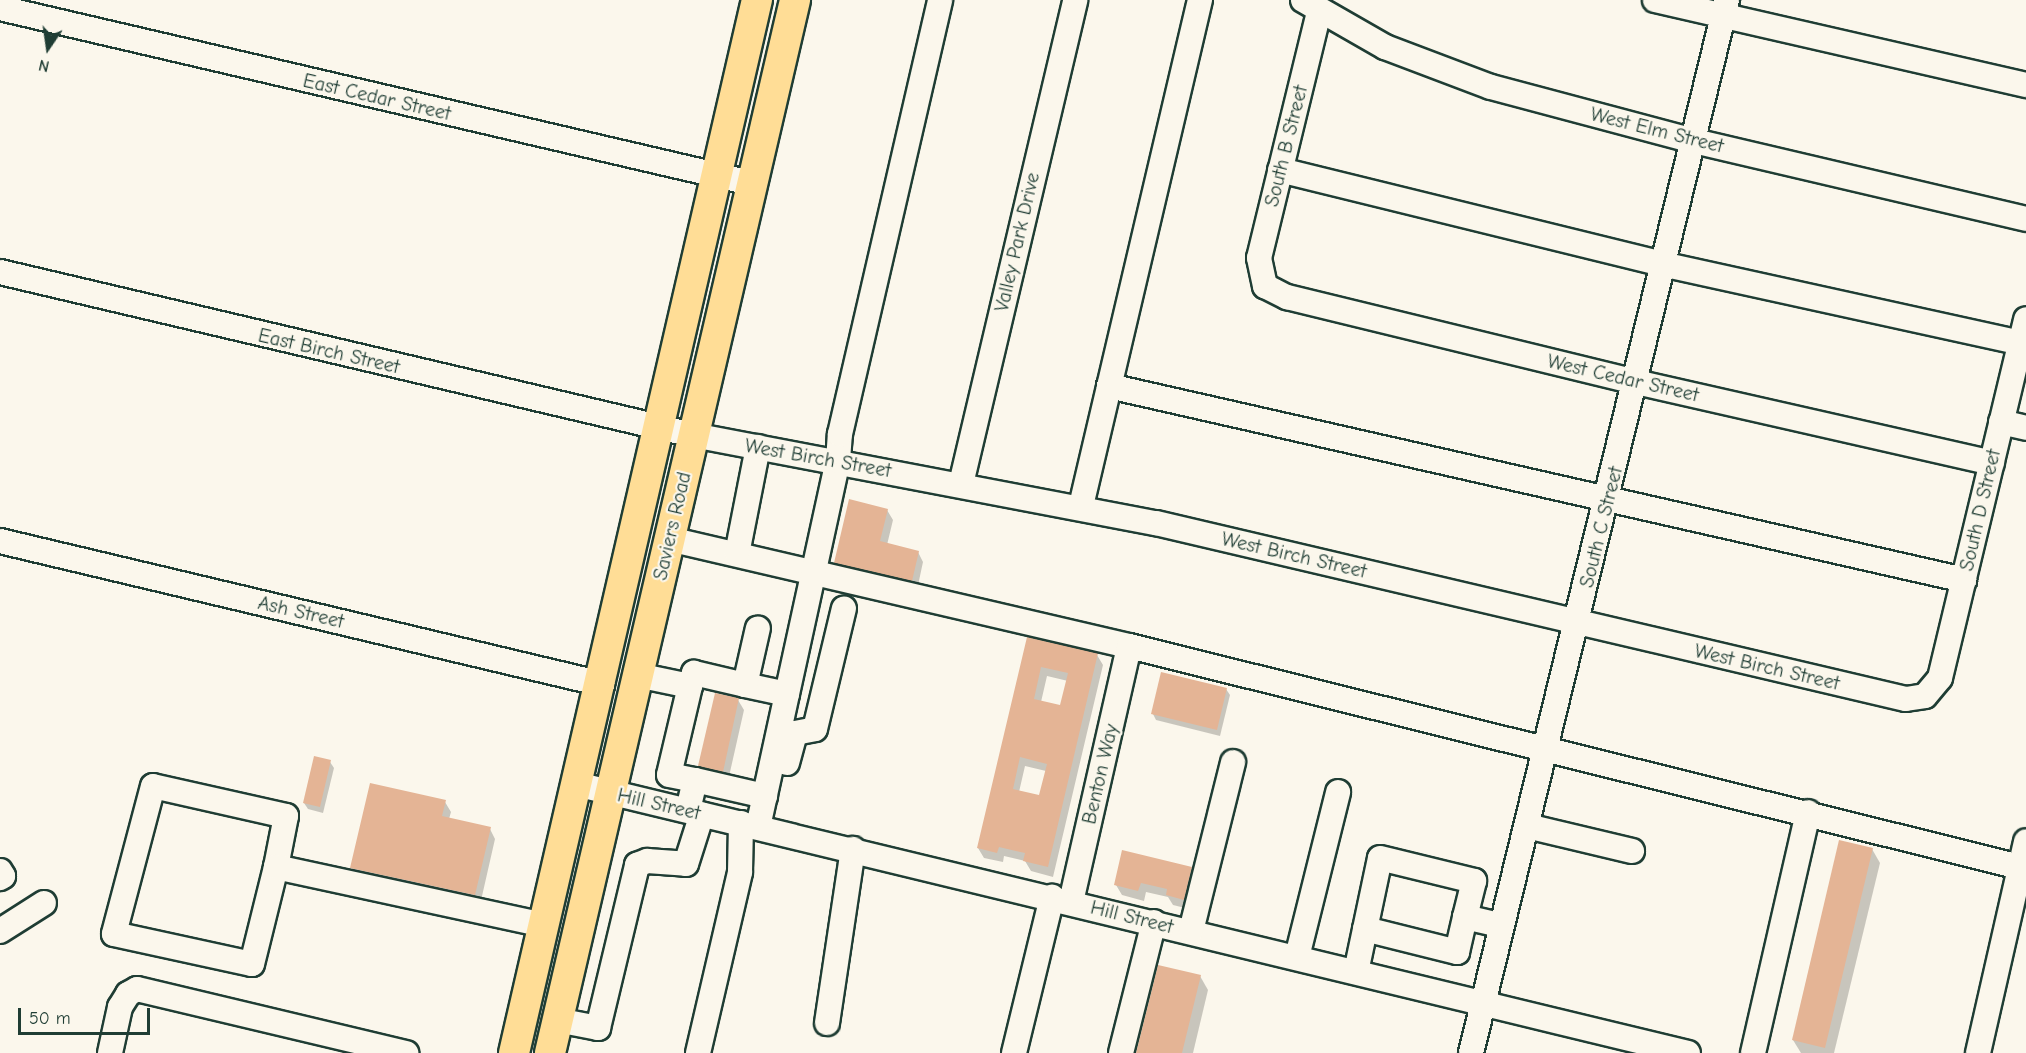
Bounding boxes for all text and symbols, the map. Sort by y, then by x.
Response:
north arrow [18,18,78,78]
text: N [37,56,51,75]
street label: East Cedar Street [301,68,453,126]
street label: South B Street [1259,83,1313,209]
street label: West Elm Street [1588,102,1726,158]
street label: Valley Park Drive [989,170,1045,314]
street label: East Birch Street [256,323,402,379]
street label: West Cedar Street [1545,349,1701,407]
street label: West Birch Street [743,433,893,483]
street label: South D Street [1954,447,2006,573]
street label: South C Street [1574,464,1628,590]
street label: Saviers Road [648,470,696,582]
street label: West Birch Street [1219,527,1369,583]
street label: Ash Street [256,590,346,634]
street label: West Birch Street [1692,639,1842,695]
street label: Benton Way [1077,722,1123,826]
street label: Hill Street [615,783,703,825]
street label: Hill Street [1088,895,1176,939]
scale bar [21,996,153,1034]
text: 50 m [29,1008,71,1029]

